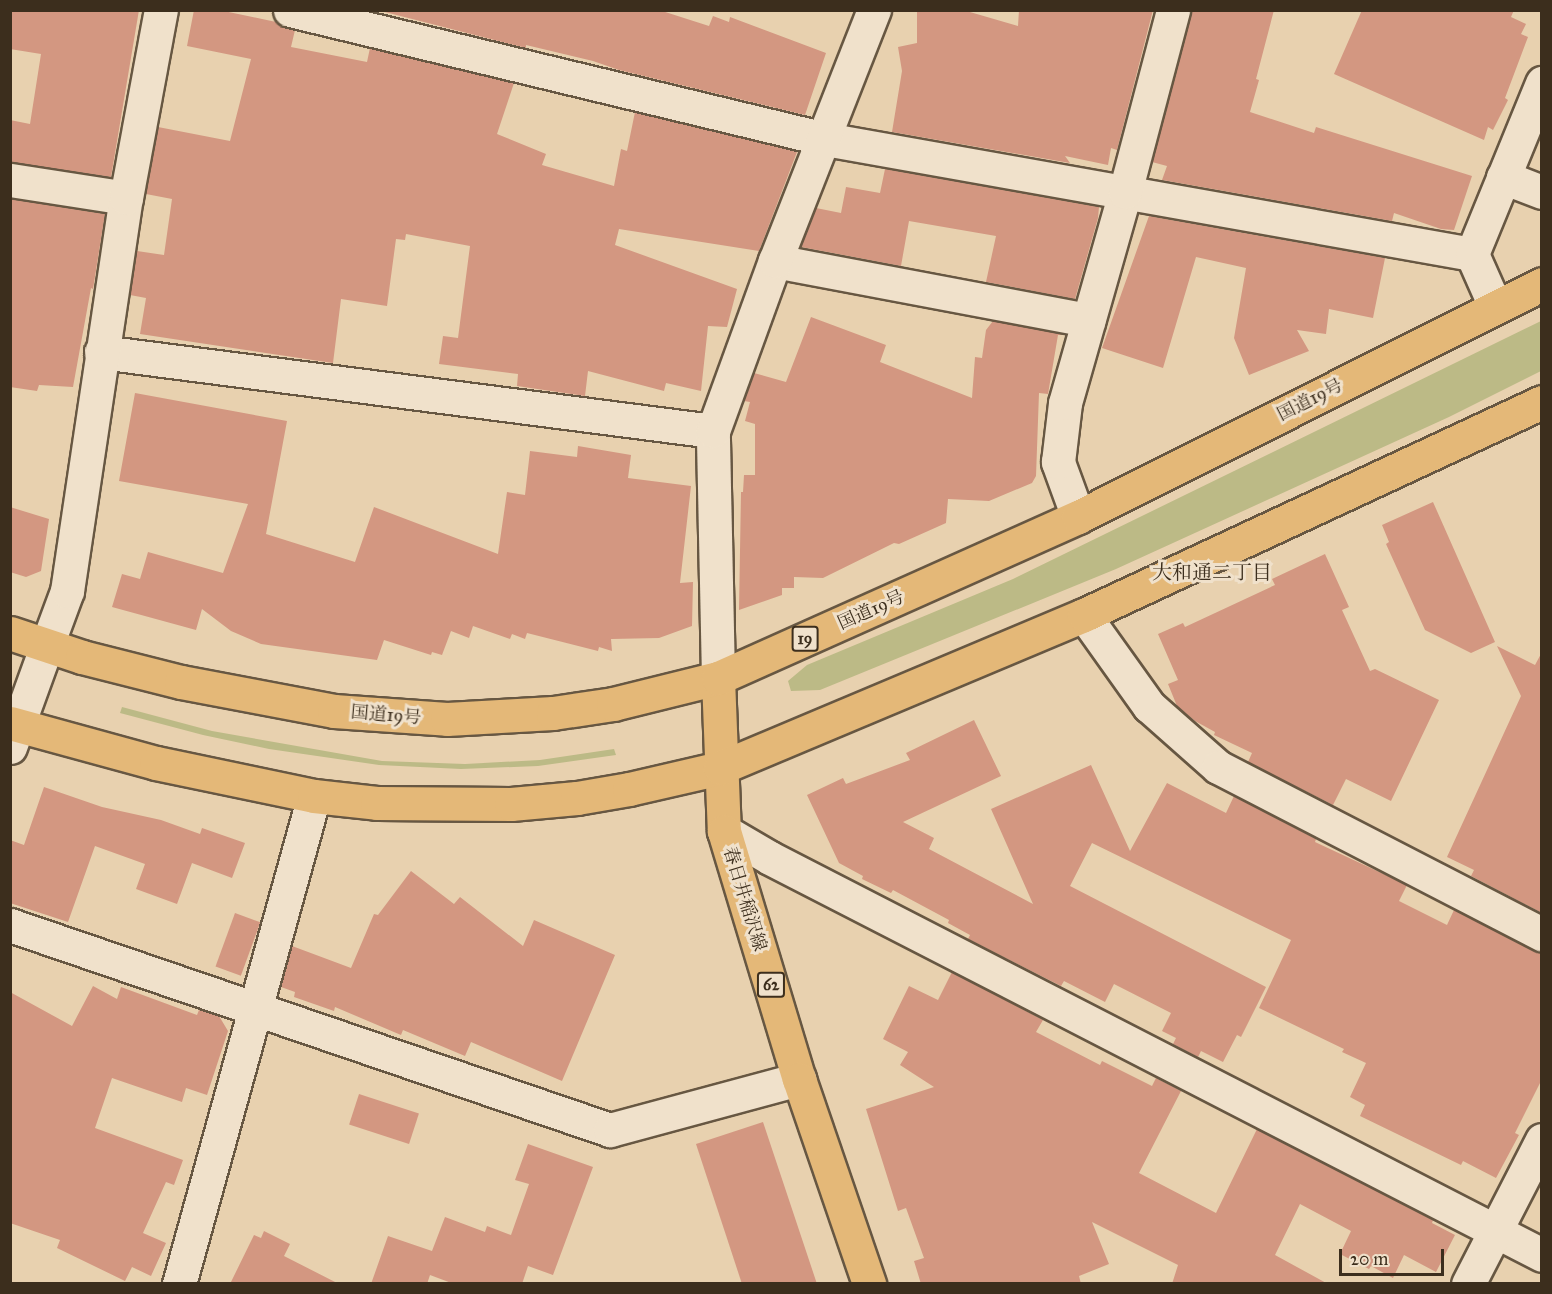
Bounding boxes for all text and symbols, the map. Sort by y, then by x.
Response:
street label: 国道19号 [1274,374,1346,426]
district label: 大和通二丁目 [1152,560,1272,584]
street label: 国道19号 [834,586,908,634]
road number: 19 [792,626,818,652]
street label: 国道19号 [350,701,422,729]
street label: 春日井稲沢線 [719,844,771,954]
road number: 62 [756,972,786,998]
scale bar [1342,1237,1447,1275]
text: 20 m [1350,1248,1388,1270]

